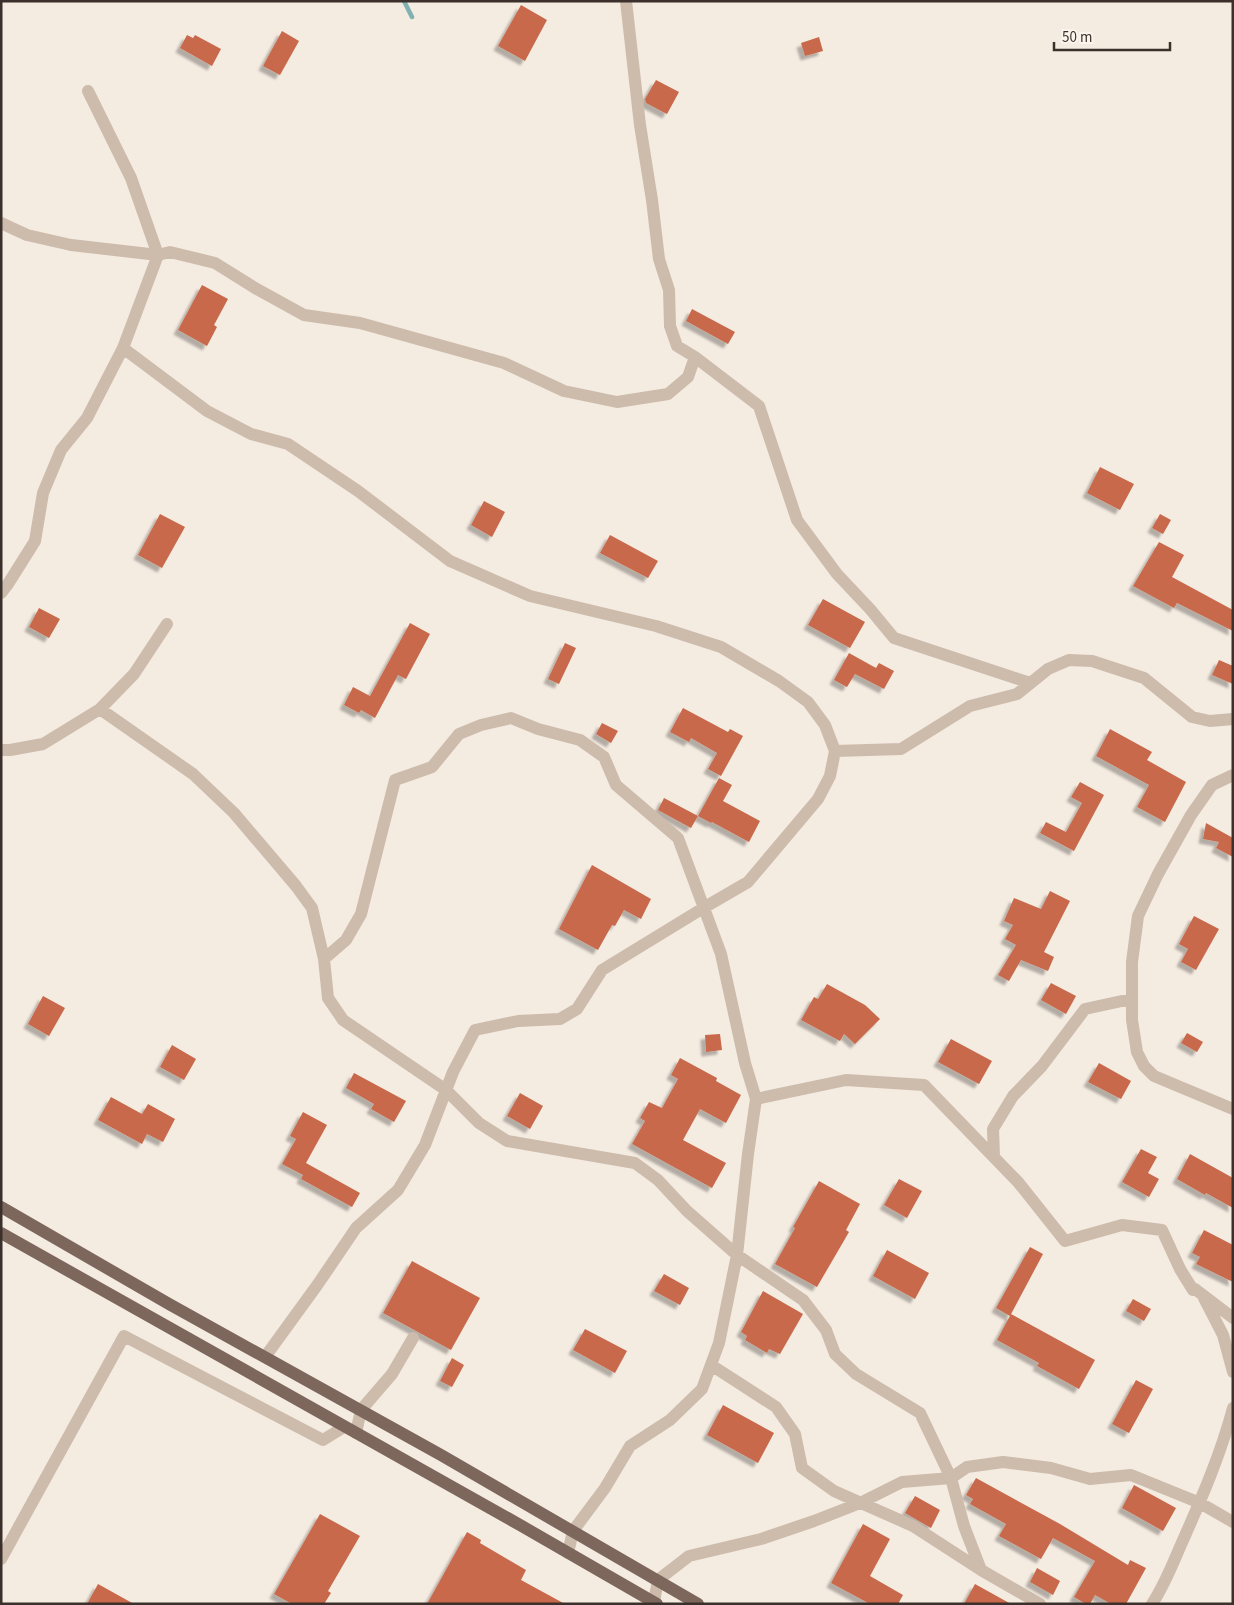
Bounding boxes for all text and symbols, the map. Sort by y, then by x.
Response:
scale bar [1054,20,1170,52]
text: 50 m [1062,27,1092,48]

